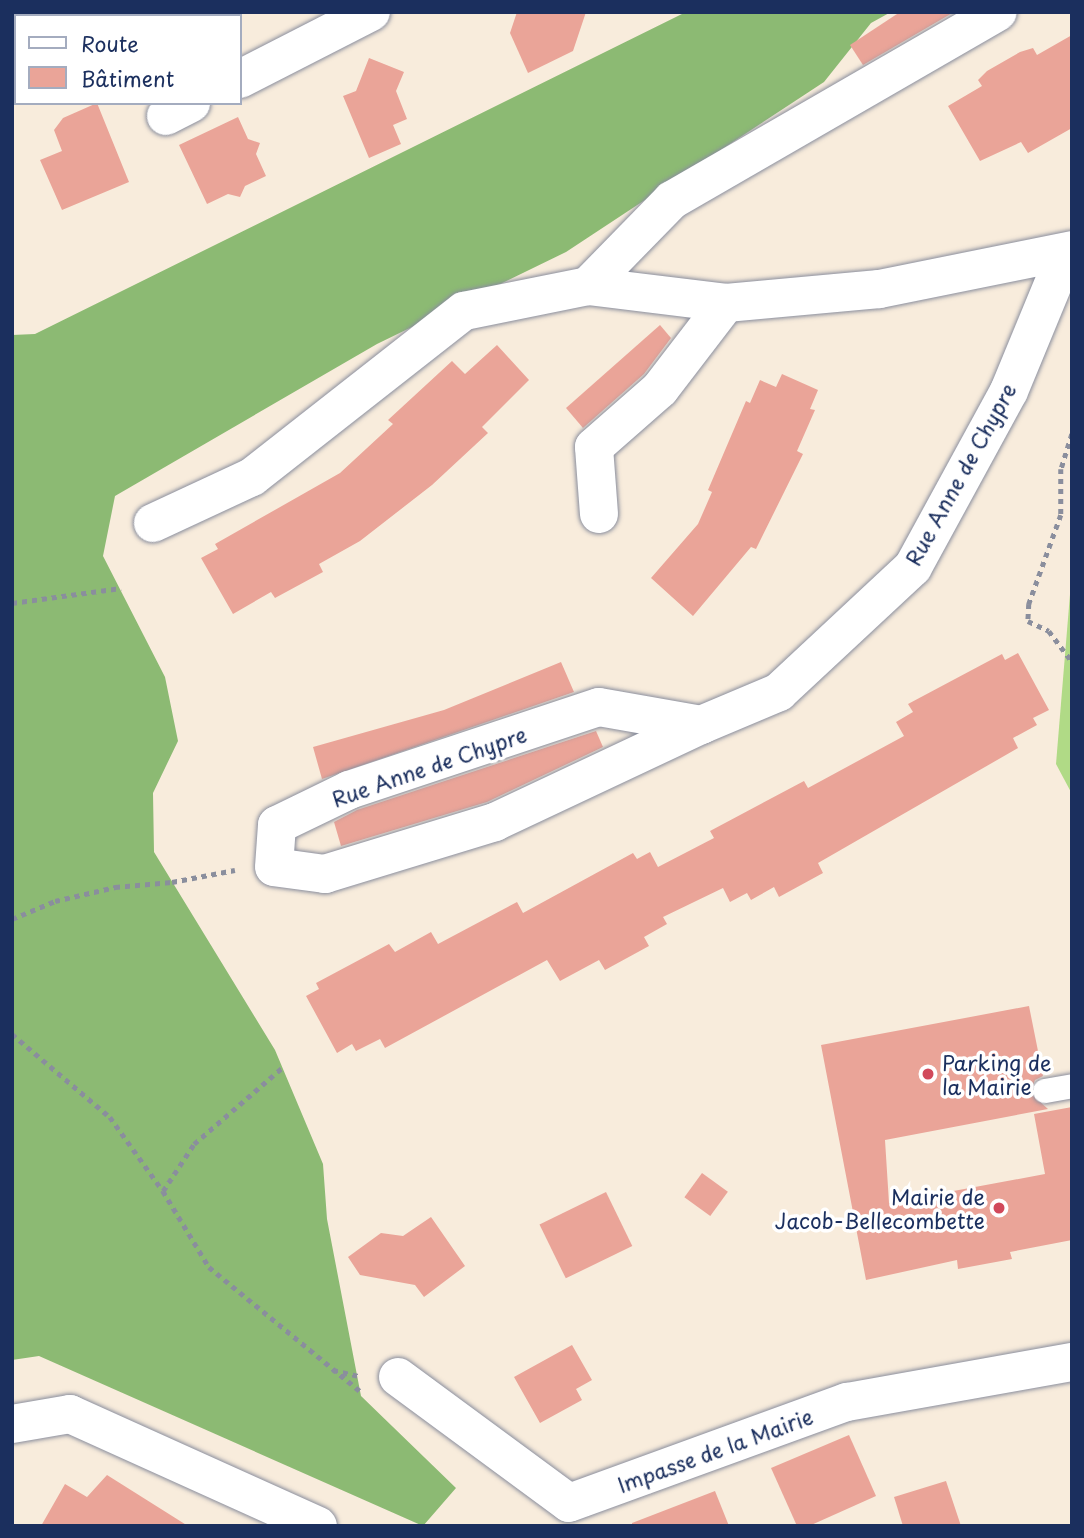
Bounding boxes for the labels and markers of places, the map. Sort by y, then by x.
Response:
place label: Parking de la Mairie [942,1049,1051,1099]
marker: Parking de la Mairie [920,1066,936,1082]
place label: Mairie de Jacob-Bellecombette [775,1183,985,1233]
marker: Mairie de Jacob-Bellecombette [991,1200,1007,1216]

